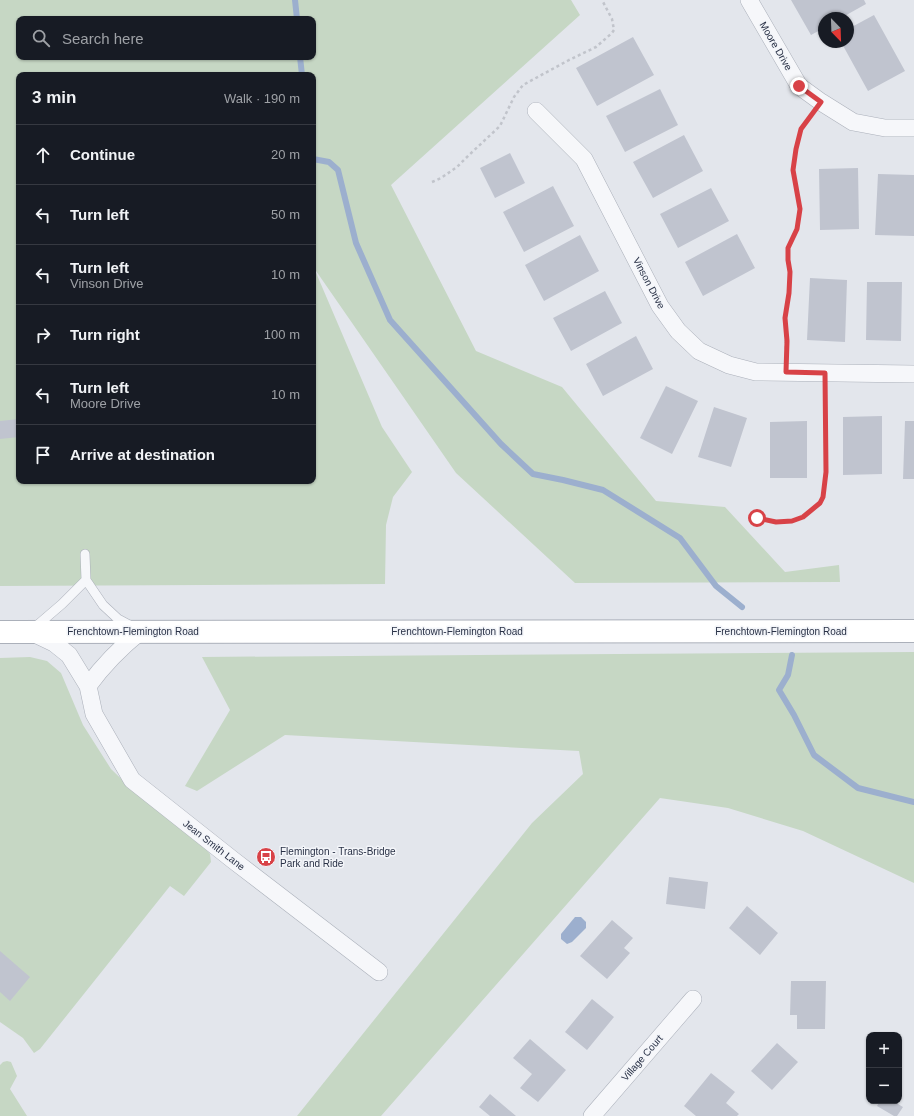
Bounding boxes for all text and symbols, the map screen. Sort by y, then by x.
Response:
north arrow [818,12,854,48]
search box [16,16,316,60]
street label: Moore Drive [758,20,795,73]
icon: search [30,27,52,49]
text: Search here [62,30,144,47]
route end [790,77,808,95]
text: 3 min [32,88,76,107]
text: Walk · 190 m [224,91,300,106]
icon: ahead [32,144,54,166]
text: Continue [70,146,135,163]
text: 20 m [271,147,300,162]
icon: left [32,204,54,226]
text: Turn left [70,206,129,223]
text: 50 m [271,207,300,222]
street label: Vinson Drive [631,255,667,311]
text: Turn left [70,259,129,276]
icon: left [32,264,54,286]
text: 10 m [271,267,300,282]
text: Vinson Drive [70,276,143,291]
icon: right [32,324,54,346]
text: Turn right [70,326,140,343]
text: 100 m [264,327,300,342]
text: Turn left [70,379,129,396]
icon: left [32,384,54,406]
text: 10 m [271,387,300,402]
text: Moore Drive [70,396,141,411]
icon: arrive [32,444,54,466]
text: Arrive at destination [70,446,215,463]
route start [748,509,766,527]
street label: Frenchtown-Flemington Road [67,626,199,637]
street label: Frenchtown-Flemington Road [391,626,523,637]
street label: Frenchtown-Flemington Road [715,626,847,637]
street label: Jean Smith Lane [181,818,247,873]
bus stop icon: Flemington - Trans-Bridge Park and Ride [255,846,277,868]
place label: Flemington - Trans-Bridge Park and Ride [280,846,396,869]
map controls [866,1032,902,1104]
button: + [866,1032,902,1068]
street label: Village Court [619,1033,665,1083]
button: − [866,1068,902,1104]

